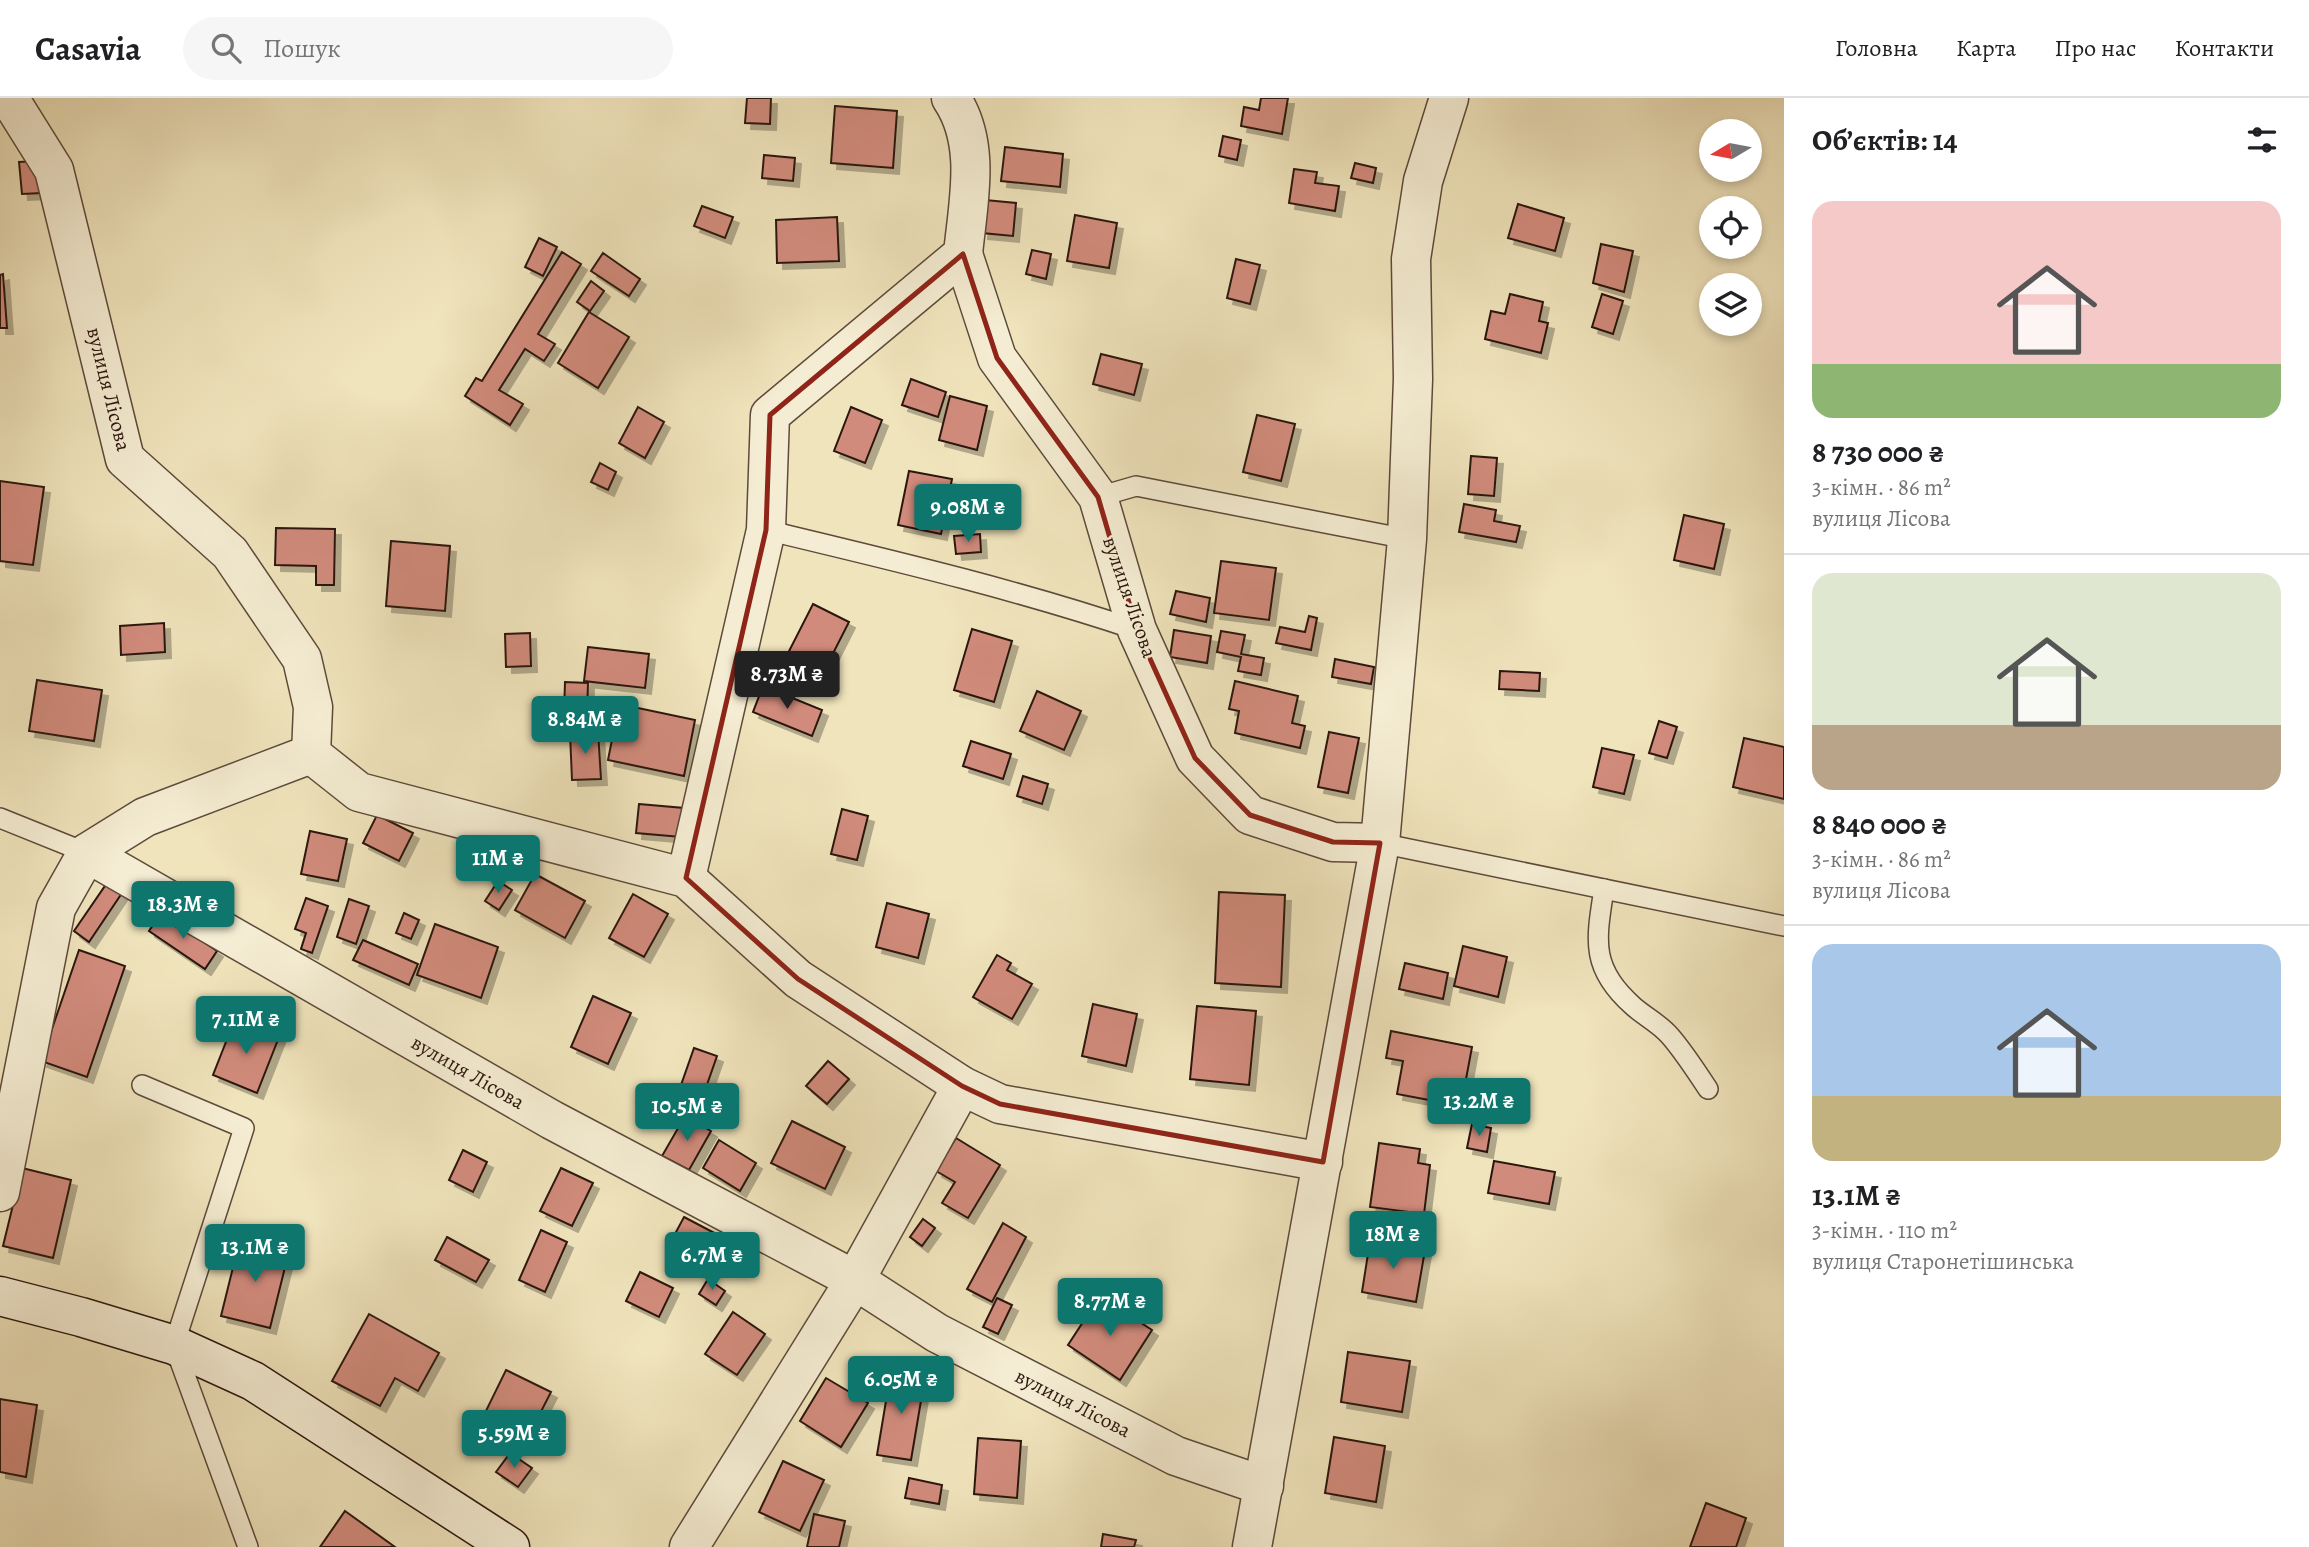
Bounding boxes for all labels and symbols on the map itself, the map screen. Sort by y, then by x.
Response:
north arrow [1699,119,1762,182]
street label: вулиця Лісова [80,324,138,454]
pin: 9.08M ₴ [903,484,1033,544]
street label: вулиця Лісова [1096,533,1164,662]
pin: 8.73M ₴ [722,652,852,711]
pin: 8.84M ₴ [520,696,650,756]
pin: 11M ₴ [449,836,547,895]
pin: 18.3M ₴ [118,882,248,941]
pin: 7.11M ₴ [181,996,311,1056]
street label: вулиця Лісова [406,1028,530,1116]
pin: 13.2M ₴ [1414,1079,1544,1138]
pin: 10.5M ₴ [622,1084,752,1143]
pin: 18M ₴ [1344,1212,1442,1271]
pin: 13.1M ₴ [190,1224,320,1284]
pin: 6.7M ₴ [655,1232,769,1292]
pin: 8.77M ₴ [1045,1278,1175,1338]
pin: 6.05M ₴ [836,1356,966,1416]
street label: вулиця Лісова [1010,1362,1136,1444]
pin: 5.59M ₴ [449,1410,579,1470]

